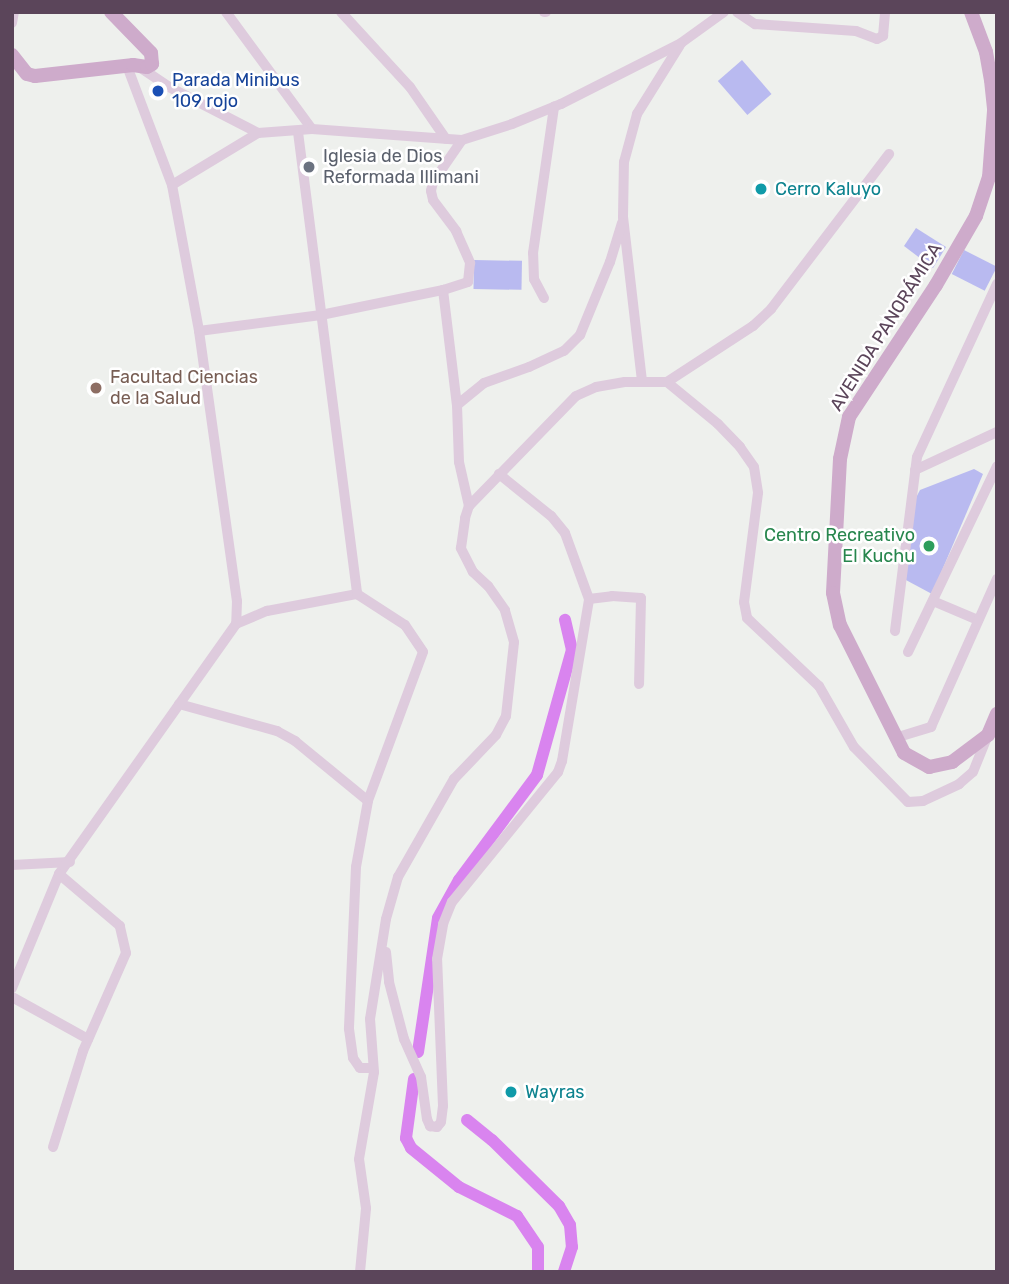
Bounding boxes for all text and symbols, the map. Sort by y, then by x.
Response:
place label: Parada Minibus 109 rojo [172,70,300,112]
marker: Parada Minibus 109 rojo [150,83,166,99]
place label: Iglesia de Dios Reformada Illimani [323,146,479,188]
marker: Iglesia de Dios Reformada Illimani [301,159,317,175]
place label: Cerro Kaluyo [775,178,881,200]
marker: Cerro Kaluyo [753,181,769,197]
street label: AVENIDA PANORÁMICA [825,239,947,415]
place label: Facultad Ciencias de la Salud [110,367,258,410]
marker: Facultad Ciencias de la Salud [88,380,104,396]
place label: Centro Recreativo El Kuchu [764,525,915,568]
marker: Centro Recreativo El Kuchu [921,538,937,554]
place label: Wayras [525,1081,584,1103]
marker: Wayras [503,1084,519,1100]

